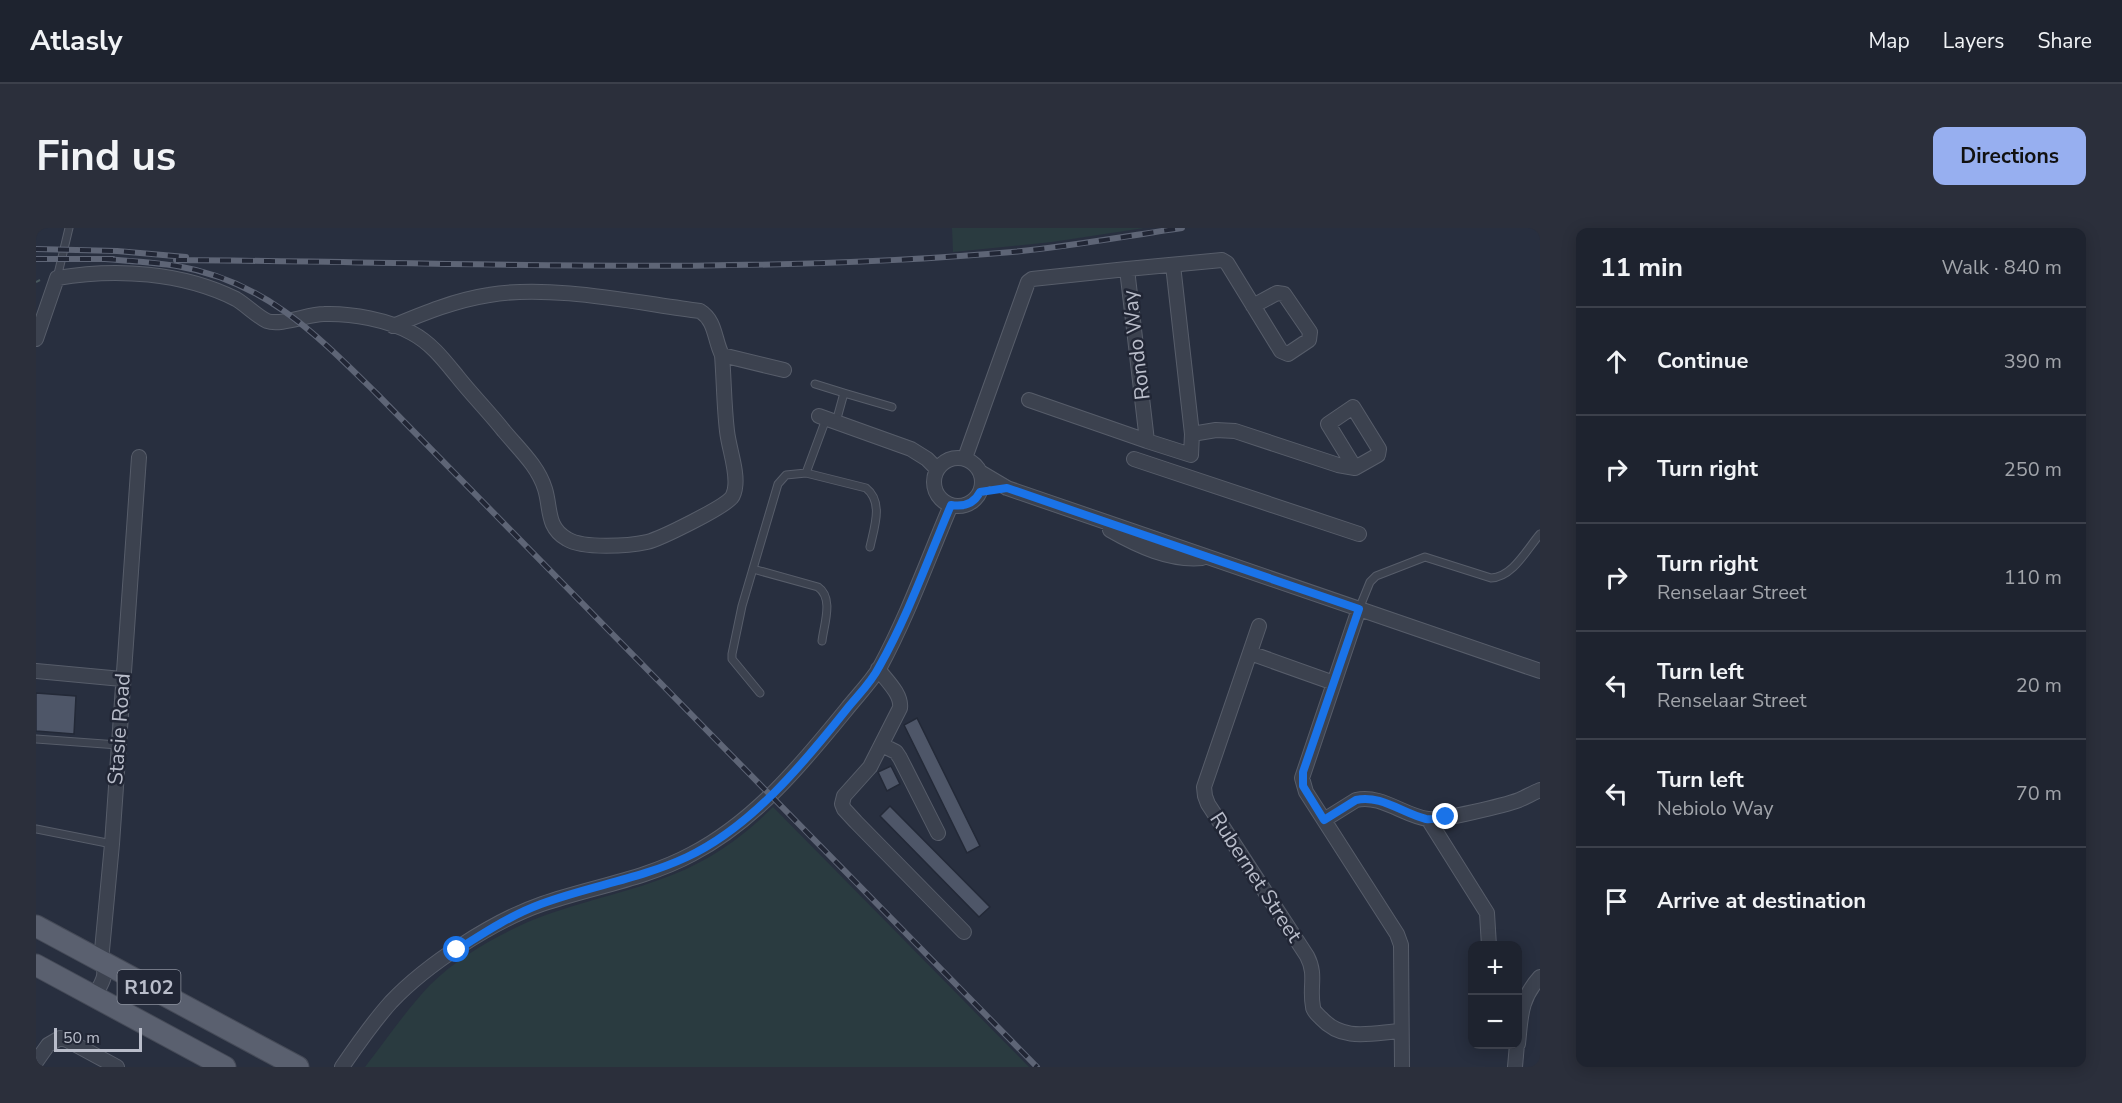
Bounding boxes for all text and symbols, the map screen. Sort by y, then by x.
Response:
text: Atlasly [30,22,122,60]
text: Map [1868,27,1910,55]
text: Layers [1943,27,2004,55]
text: Share [2037,27,2092,55]
button: Directions [1933,127,2086,185]
text: Find us [36,128,176,185]
text: 11 min [1600,250,1683,285]
text: Walk · 840 m [1942,254,2062,281]
street label: Rondo Way [1115,288,1157,402]
icon: ahead [1600,345,1633,378]
text: Continue [1657,346,1748,376]
text: 390 m [2004,348,2062,375]
icon: right [1600,453,1633,486]
text: Turn right [1657,454,1758,484]
text: 250 m [2004,456,2062,483]
text: Turn right [1657,549,1758,579]
icon: right [1600,561,1633,594]
text: 110 m [2004,564,2062,591]
text: Renselaar Street [1657,579,1806,606]
text: Turn left [1657,657,1744,687]
icon: left [1600,669,1633,702]
street label: Stasie Road [101,672,137,786]
text: 20 m [2016,672,2062,699]
text: Renselaar Street [1657,687,1806,714]
text: Turn left [1657,765,1744,795]
icon: left [1600,777,1633,810]
text: 70 m [2016,780,2062,807]
text: Nebiolo Way [1657,795,1774,822]
route end [1432,803,1458,829]
street label: Rubernet Street [1203,807,1309,948]
icon: arrive [1600,885,1633,918]
text: Arrive at destination [1657,886,1866,916]
route start [443,936,469,962]
map controls [1468,941,1522,1049]
button: + [1468,941,1522,995]
road number: R102 [118,970,180,1004]
button: − [1468,995,1522,1049]
scale bar [54,1025,142,1052]
text: 50 m [63,1027,100,1049]

